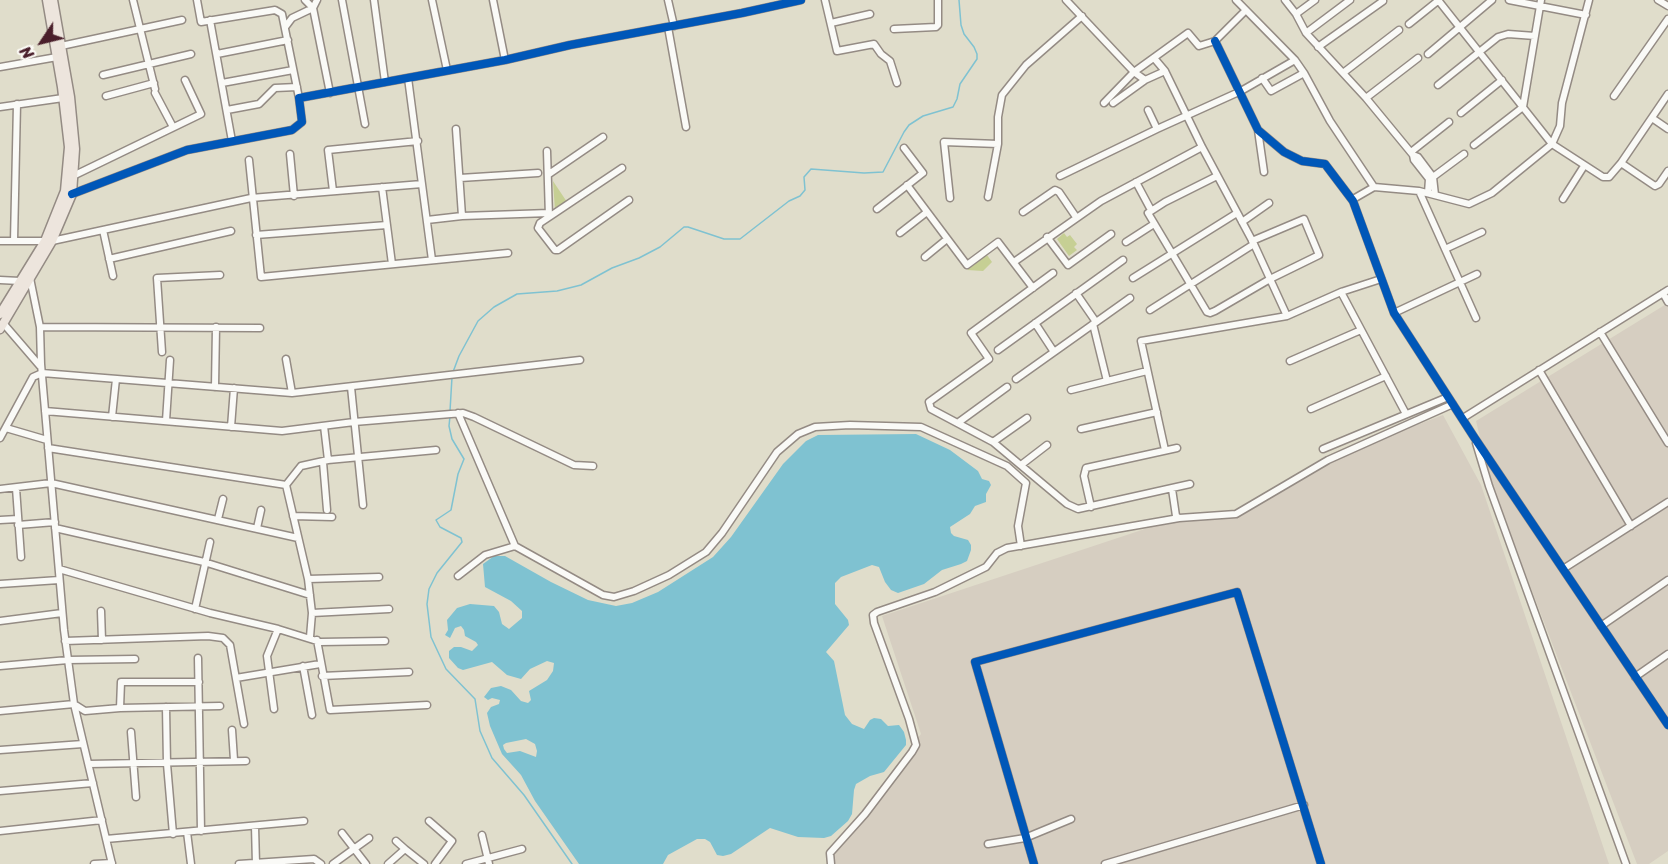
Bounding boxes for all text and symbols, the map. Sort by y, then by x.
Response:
north arrow [12,12,72,72]
text: N [12,40,42,65]

